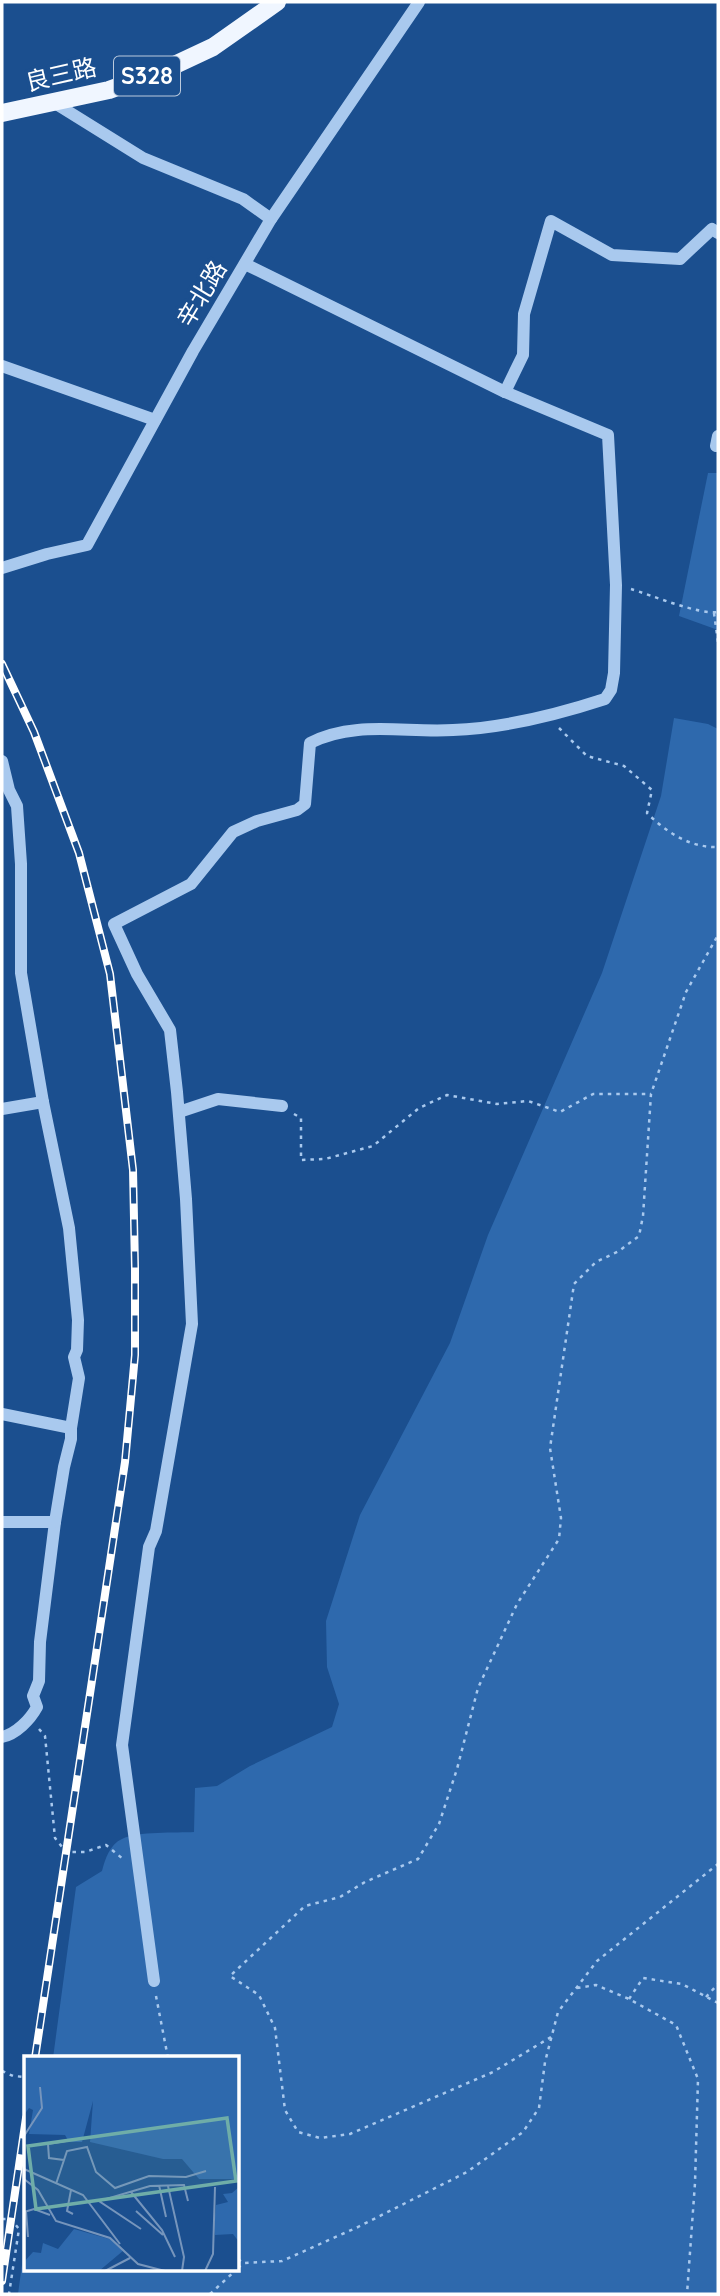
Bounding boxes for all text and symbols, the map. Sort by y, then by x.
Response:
street label: 良三路 [22,51,99,97]
road number: S328 [114,57,180,96]
street label: 辛北路 [170,255,233,332]
inset map [24,2056,240,2272]

